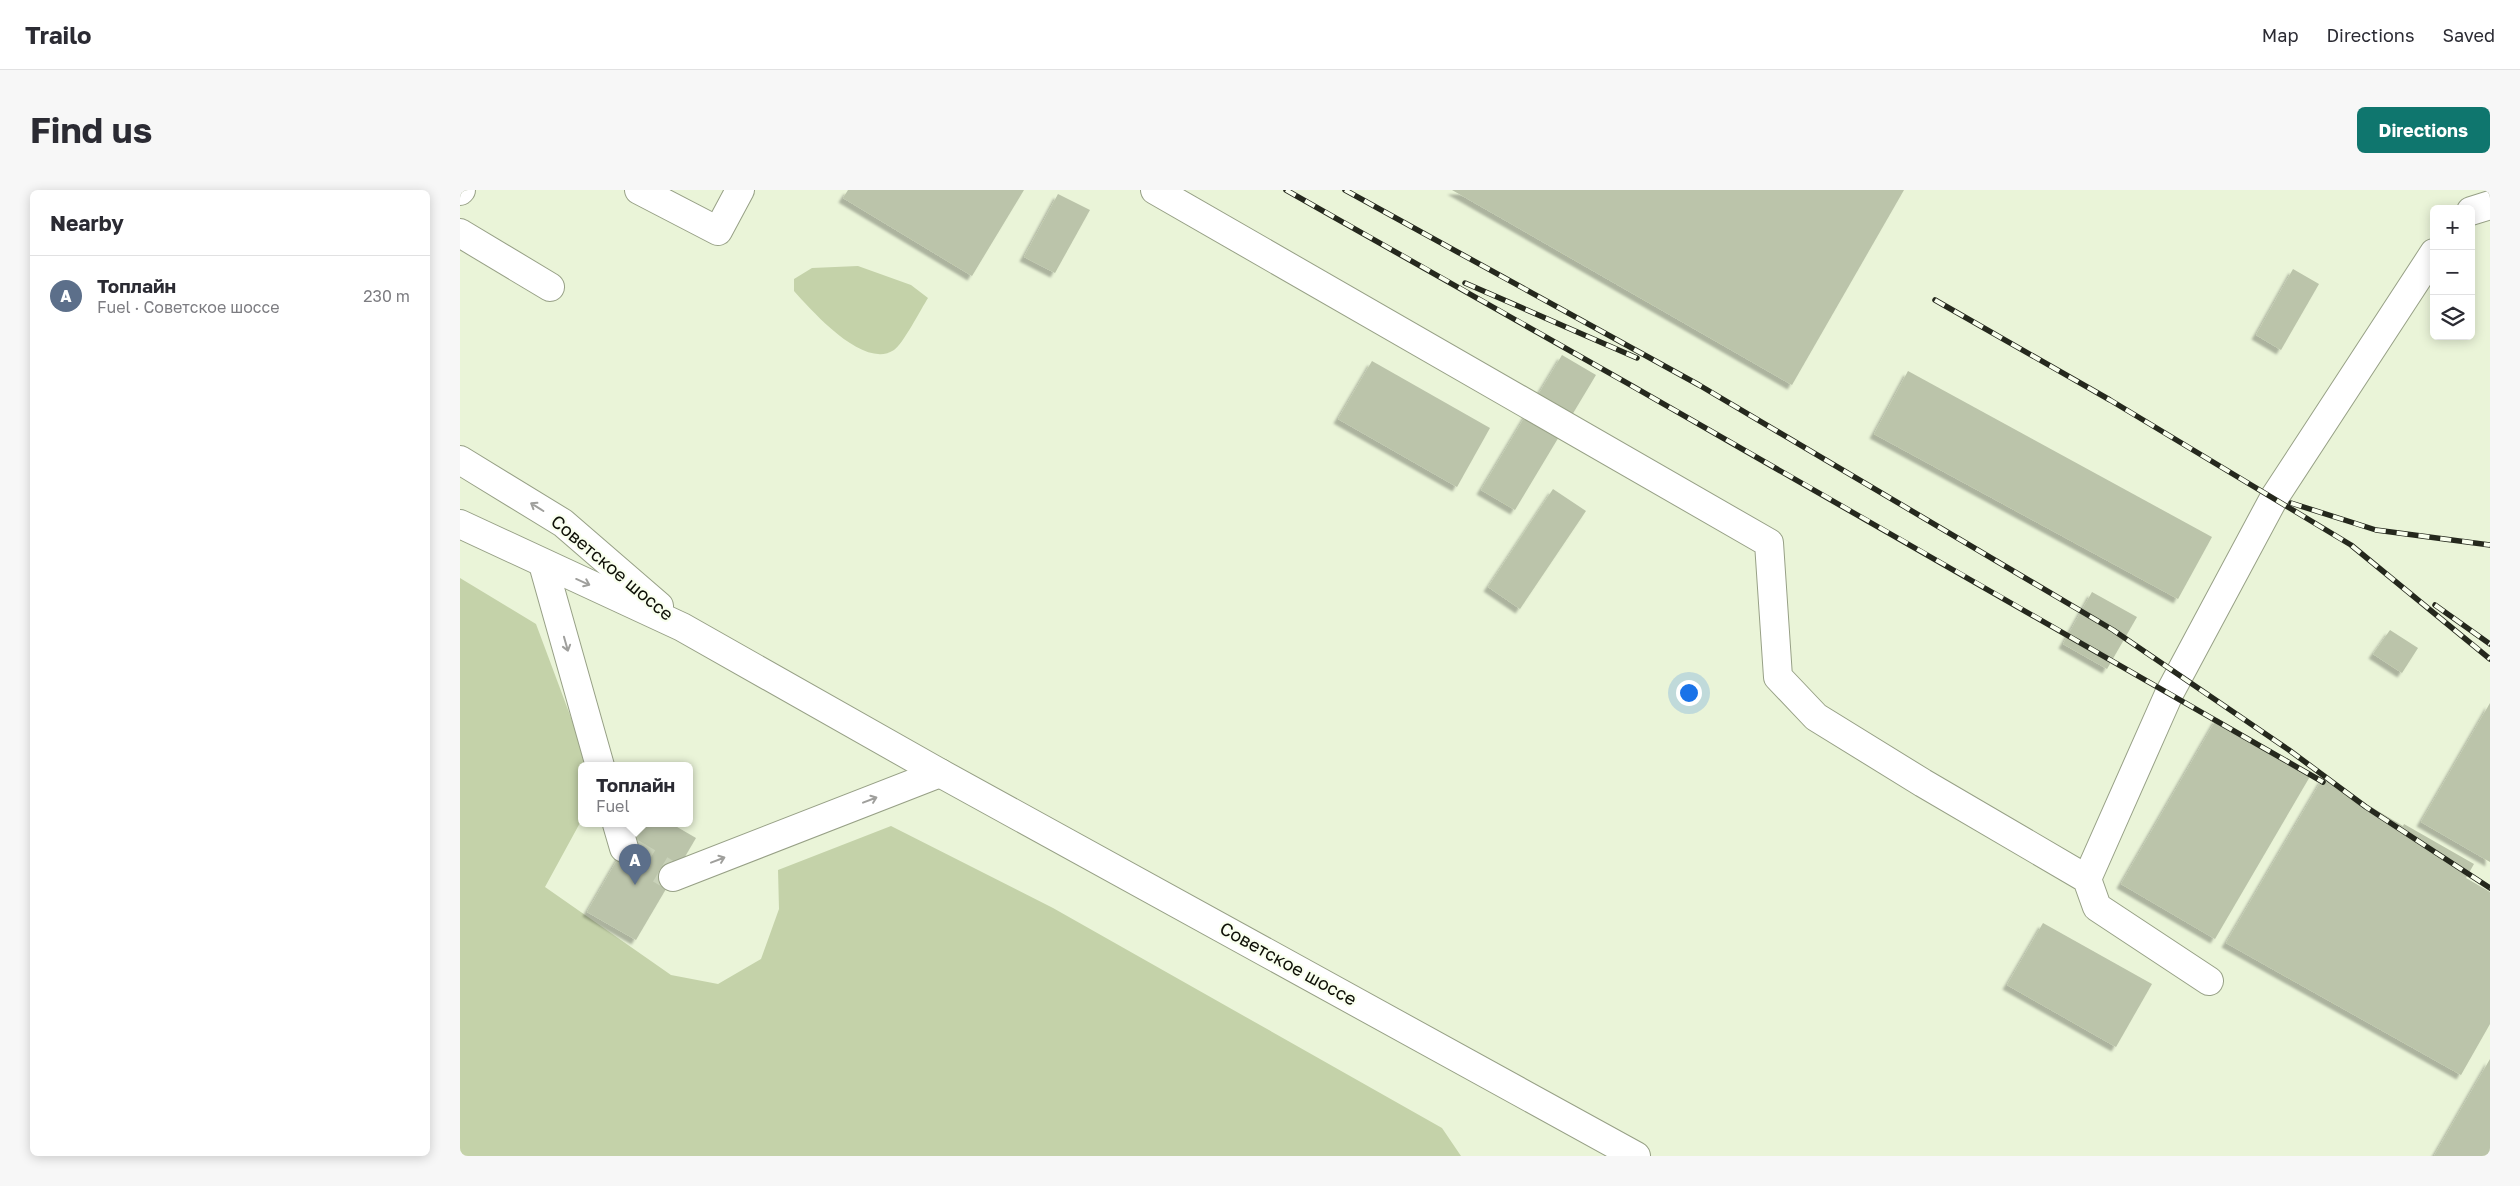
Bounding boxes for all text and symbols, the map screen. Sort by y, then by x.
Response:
text: Trailo [25,20,91,49]
text: Map [2262,24,2298,46]
text: Directions [2326,24,2414,46]
text: Saved [2442,24,2495,46]
button: Directions [2357,107,2490,153]
text: Find us [30,109,152,151]
map controls [2430,205,2475,340]
button: + [2430,205,2475,250]
text: Nearby [50,210,124,236]
button: − [2430,250,2475,295]
text: Топлайн [97,274,176,297]
text: A [60,286,72,306]
text: 230 m [363,286,410,306]
button: layers [2430,295,2475,340]
text: Fuel · Советское шоссе [97,297,279,317]
one-way arrow [530,502,544,512]
street label: Советское шоссе [547,510,678,625]
one-way arrow [575,577,590,587]
one-way arrow [561,636,571,652]
your location [1676,680,1702,706]
popup [578,762,693,827]
text: Топлайн [596,773,675,796]
one-way arrow [862,795,877,804]
text: Fuel [596,796,630,816]
pin: A [619,844,651,885]
one-way arrow [711,854,726,863]
street label: Советское шоссе [1216,916,1361,1010]

